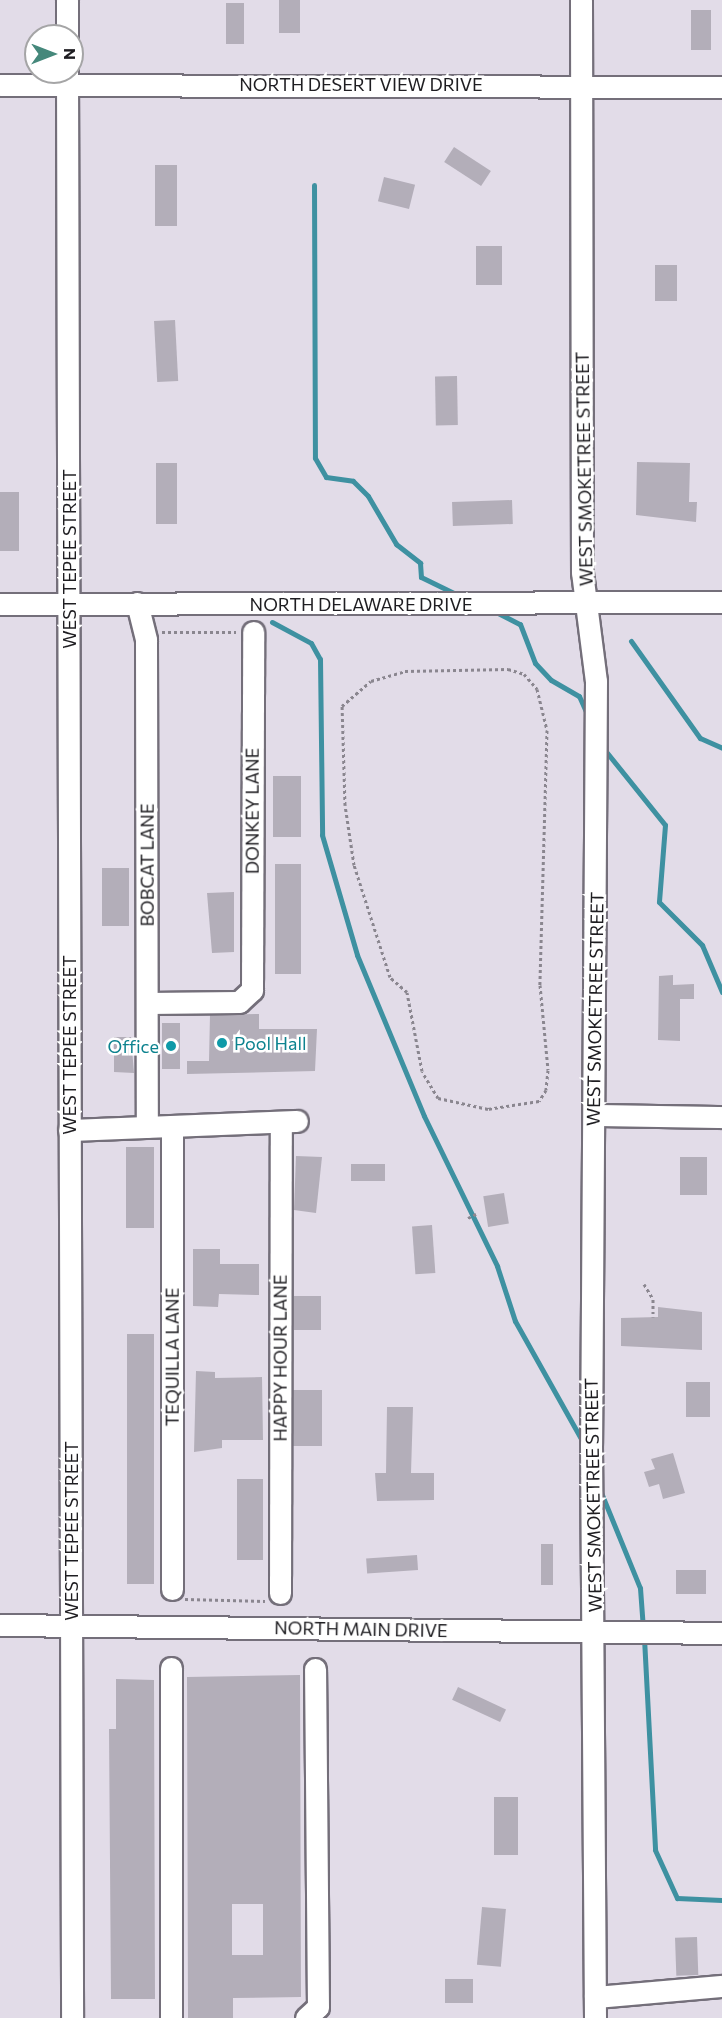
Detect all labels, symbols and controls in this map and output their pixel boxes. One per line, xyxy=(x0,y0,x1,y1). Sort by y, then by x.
north arrow xyxy=(24,24,84,84)
text: N xyxy=(61,48,80,60)
street label: NORTH DESERT VIEW DRIVE xyxy=(239,73,483,95)
street label: WEST SMOKETREE STREET xyxy=(571,352,597,586)
street label: WEST TEPEE STREET xyxy=(58,469,80,649)
street label: NORTH DELAWARE DRIVE xyxy=(250,593,472,615)
street label: DONKEY LANE xyxy=(241,748,263,874)
street label: BOBCAT LANE xyxy=(136,803,158,927)
street label: WEST SMOKETREE STREET xyxy=(582,892,608,1126)
street label: WEST TEPEE STREET xyxy=(58,955,80,1135)
place label: Pool Hall xyxy=(234,1032,307,1054)
place label: Office xyxy=(107,1035,159,1057)
marker: Pool Hall xyxy=(215,1036,229,1050)
marker: Office xyxy=(164,1039,178,1053)
street label: HAPPY HOUR LANE xyxy=(269,1274,291,1442)
street label: TEQUILLA LANE xyxy=(161,1288,183,1426)
street label: WEST SMOKETREE STREET xyxy=(580,1378,606,1612)
street label: WEST TEPEE STREET xyxy=(60,1441,82,1621)
street label: NORTH MAIN DRIVE xyxy=(274,1617,448,1641)

